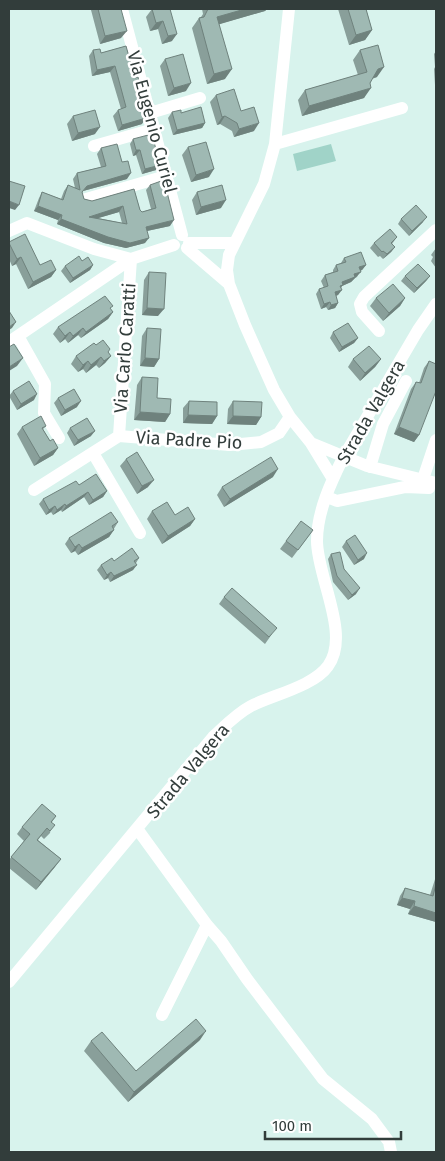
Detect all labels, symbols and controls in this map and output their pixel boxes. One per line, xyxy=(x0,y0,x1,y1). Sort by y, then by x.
street label: Via Eugenio Curiel xyxy=(122,48,182,196)
street label: Via Carlo Caratti xyxy=(109,282,141,414)
street label: Strada Valgera xyxy=(332,356,410,468)
street label: Via Padre Pio xyxy=(135,426,243,454)
street label: Strada Valgera xyxy=(142,719,234,823)
scale bar xyxy=(265,1108,401,1140)
text: 100 m xyxy=(272,1117,312,1135)

